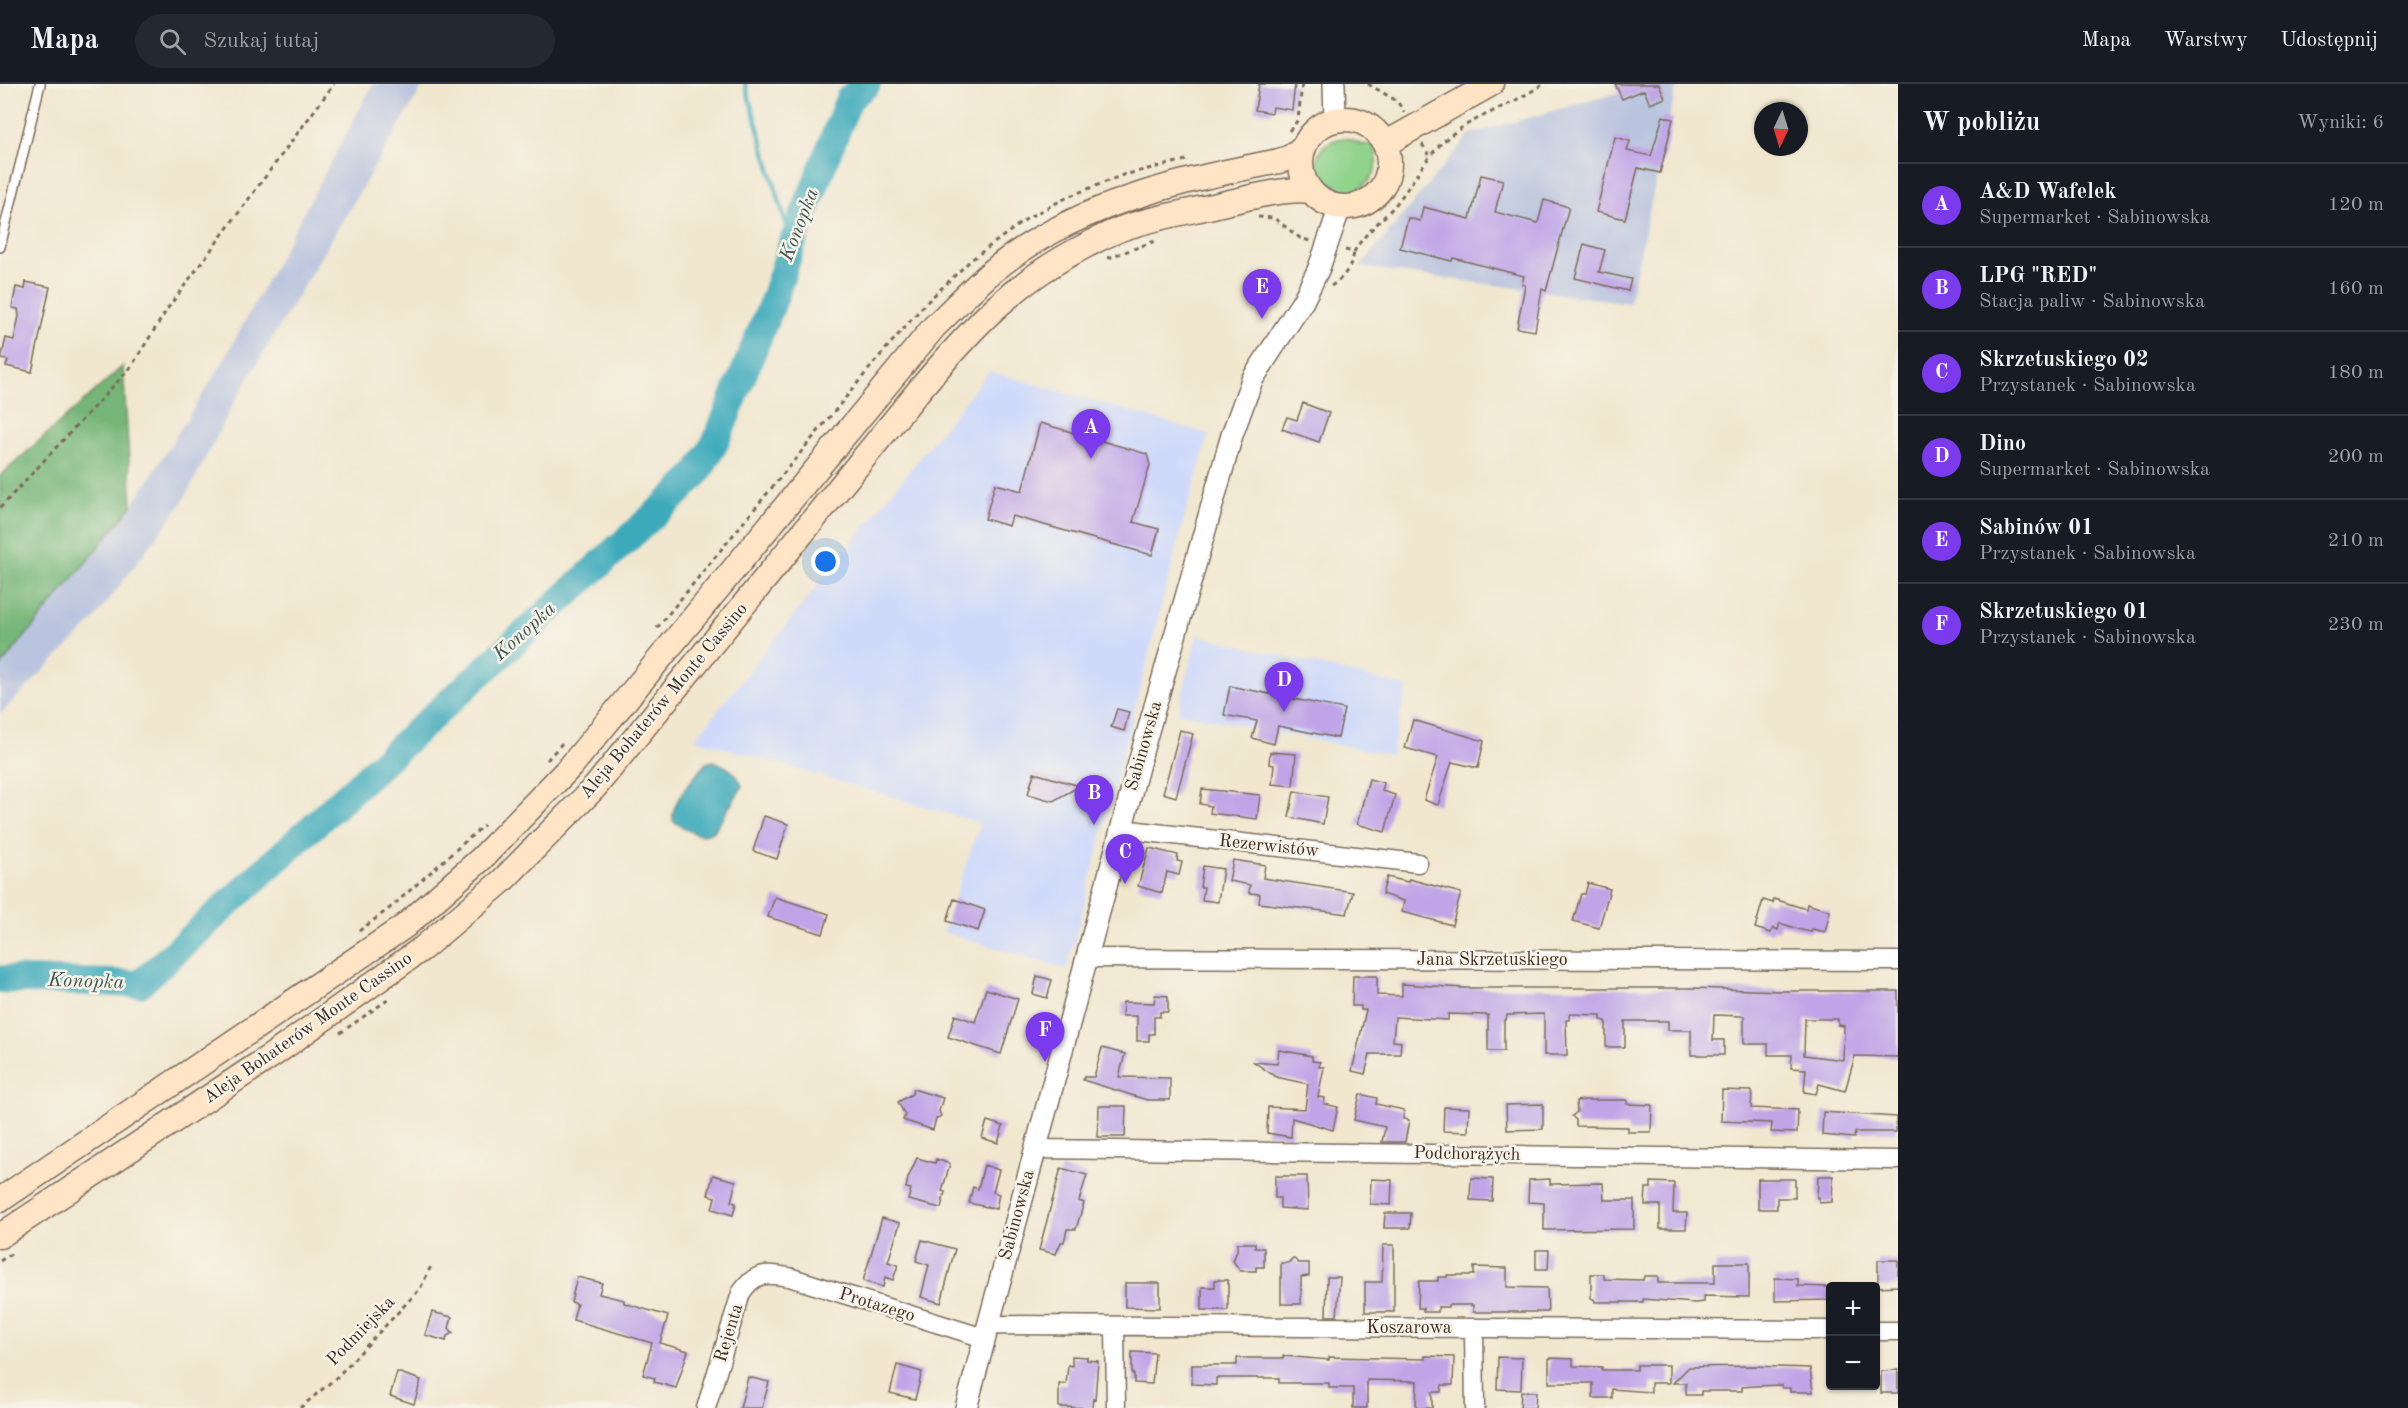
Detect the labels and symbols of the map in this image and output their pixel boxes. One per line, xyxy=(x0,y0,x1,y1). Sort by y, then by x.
north arrow xyxy=(1754,102,1808,156)
water label: Konopka xyxy=(777,186,823,265)
pin: E xyxy=(1242,270,1282,319)
pin: A xyxy=(1072,410,1110,459)
your location xyxy=(811,547,840,576)
water label: Konopka xyxy=(489,599,560,666)
street label: Aleja Bohaterów Monte Cassino xyxy=(577,600,751,802)
pin: D xyxy=(1264,662,1304,712)
street label: Sabinowska xyxy=(1123,699,1165,793)
pin: B xyxy=(1074,776,1114,825)
street label: Rezerwistów xyxy=(1218,832,1320,860)
pin: C xyxy=(1106,834,1144,884)
street label: Aleja Bohaterów Monte Cassino xyxy=(201,949,415,1107)
street label: Jana Skrzetuskiego xyxy=(1416,951,1568,969)
water label: Konopka xyxy=(46,971,125,993)
pin: F xyxy=(1026,1012,1064,1062)
street label: Podchorążych xyxy=(1413,1144,1521,1164)
street label: Sabinowska xyxy=(996,1168,1038,1262)
street label: Protazego xyxy=(837,1285,917,1325)
street label: Podmiejska xyxy=(324,1293,398,1369)
street label: Rejenta xyxy=(712,1302,746,1364)
street label: Koszarowa xyxy=(1366,1319,1452,1337)

